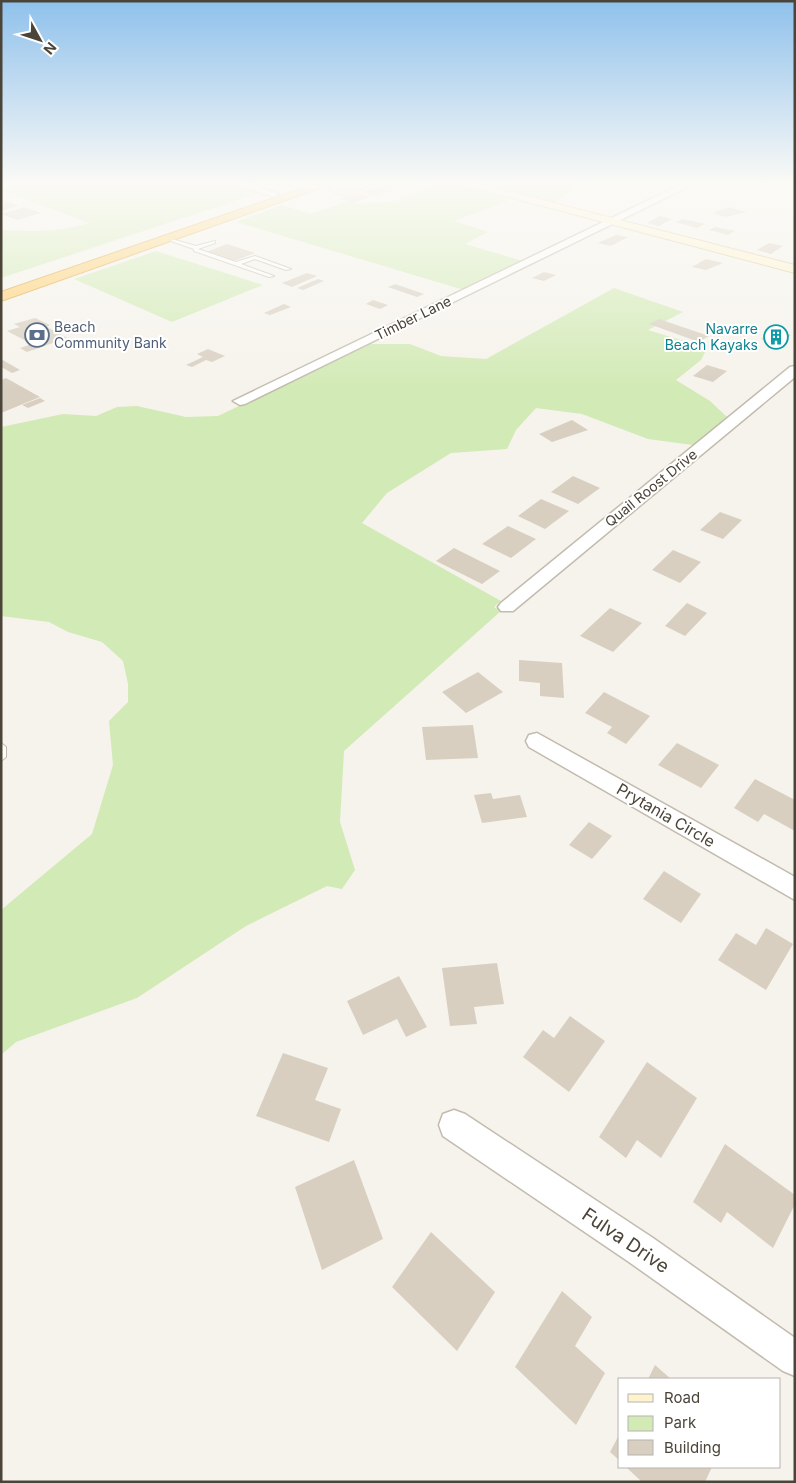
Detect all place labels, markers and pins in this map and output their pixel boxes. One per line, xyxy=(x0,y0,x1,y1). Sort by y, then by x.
place label: Beach Community Bank xyxy=(54,318,167,351)
place label: Navarre Beach Kayaks xyxy=(665,320,758,353)
bank icon: Beach Community Bank xyxy=(24,322,50,348)
building icon: Navarre Beach Kayaks xyxy=(763,324,789,350)

